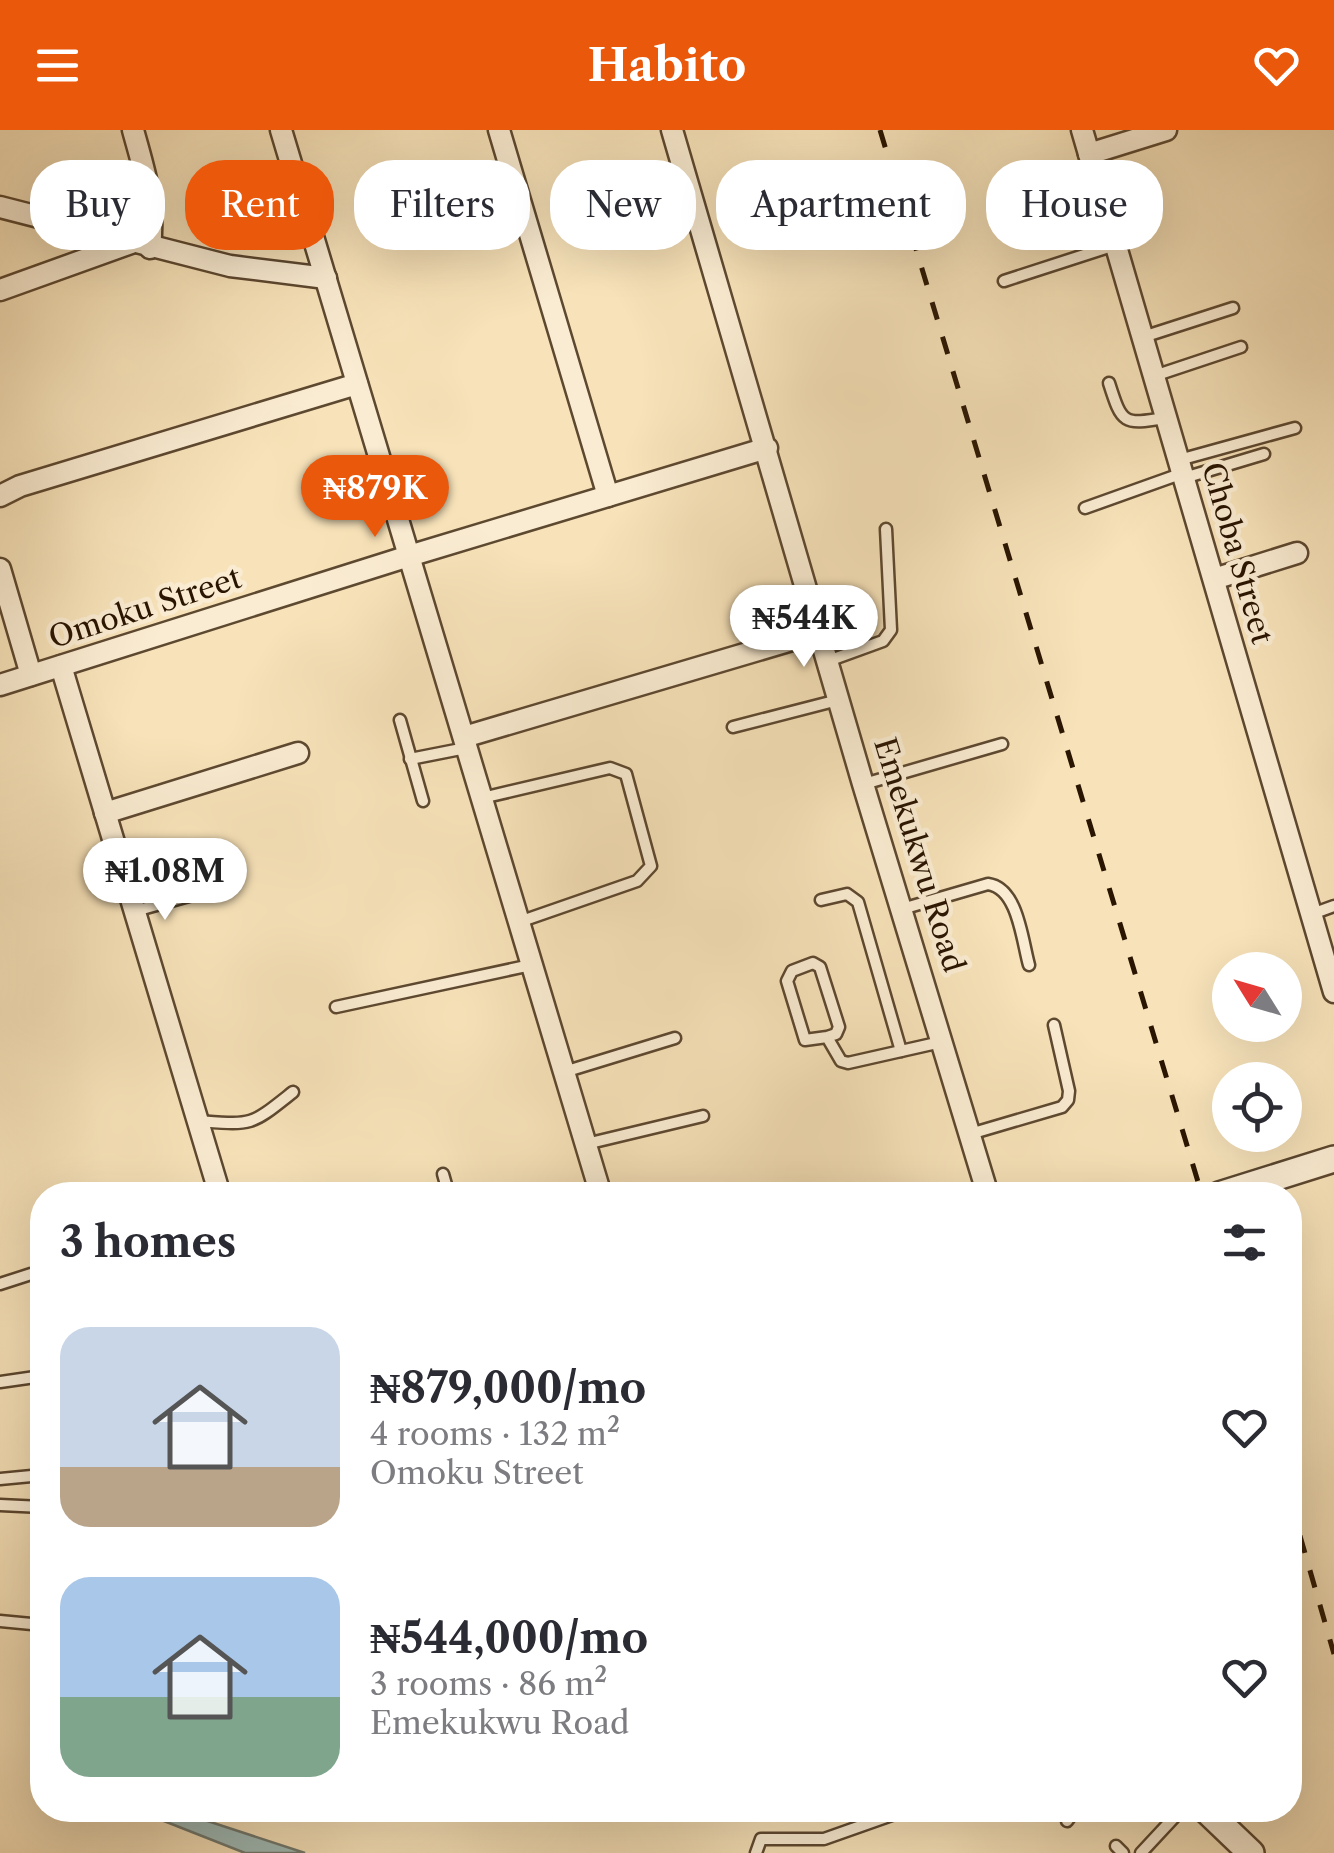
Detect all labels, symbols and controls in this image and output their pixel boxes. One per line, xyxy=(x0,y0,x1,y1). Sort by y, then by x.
text: Habito xyxy=(588,37,746,93)
icon: menu xyxy=(30,38,85,93)
icon: heart xyxy=(1249,38,1304,93)
chip: Buy xyxy=(30,160,165,250)
chip: Rent xyxy=(185,160,334,250)
chip: Filters xyxy=(354,160,530,250)
chip: New xyxy=(550,160,696,250)
chip: Apartment xyxy=(716,160,966,250)
chip: House xyxy=(986,160,1163,250)
pin: ₦879K xyxy=(305,455,445,540)
street label: Choba Street xyxy=(1194,458,1281,648)
text: ₦879K xyxy=(323,468,427,507)
street label: Omoku Street xyxy=(44,559,246,656)
pin: ₦544K xyxy=(734,585,874,670)
text: ₦544K xyxy=(752,598,856,637)
street label: Emekukwu Road xyxy=(866,733,973,977)
pin: ₦1.08M xyxy=(84,838,246,923)
text: ₦1.08M xyxy=(105,851,225,890)
north arrow xyxy=(1212,952,1302,1042)
map controls xyxy=(1212,952,1302,1152)
button: locate xyxy=(1212,1062,1302,1152)
icon: filters xyxy=(1217,1215,1272,1270)
text: 3 homes xyxy=(60,1216,236,1268)
text: ₦879,000/mo xyxy=(370,1362,646,1414)
icon: home xyxy=(140,1367,260,1487)
icon: heart xyxy=(1217,1400,1272,1455)
text: 4 rooms · 132 m² xyxy=(370,1414,620,1453)
text: Omoku Street xyxy=(370,1453,583,1492)
text: ₦544,000/mo xyxy=(370,1612,648,1664)
icon: home xyxy=(140,1617,260,1737)
icon: heart xyxy=(1217,1650,1272,1705)
text: 3 rooms · 86 m² xyxy=(370,1664,607,1703)
text: Emekukwu Road xyxy=(370,1703,630,1742)

